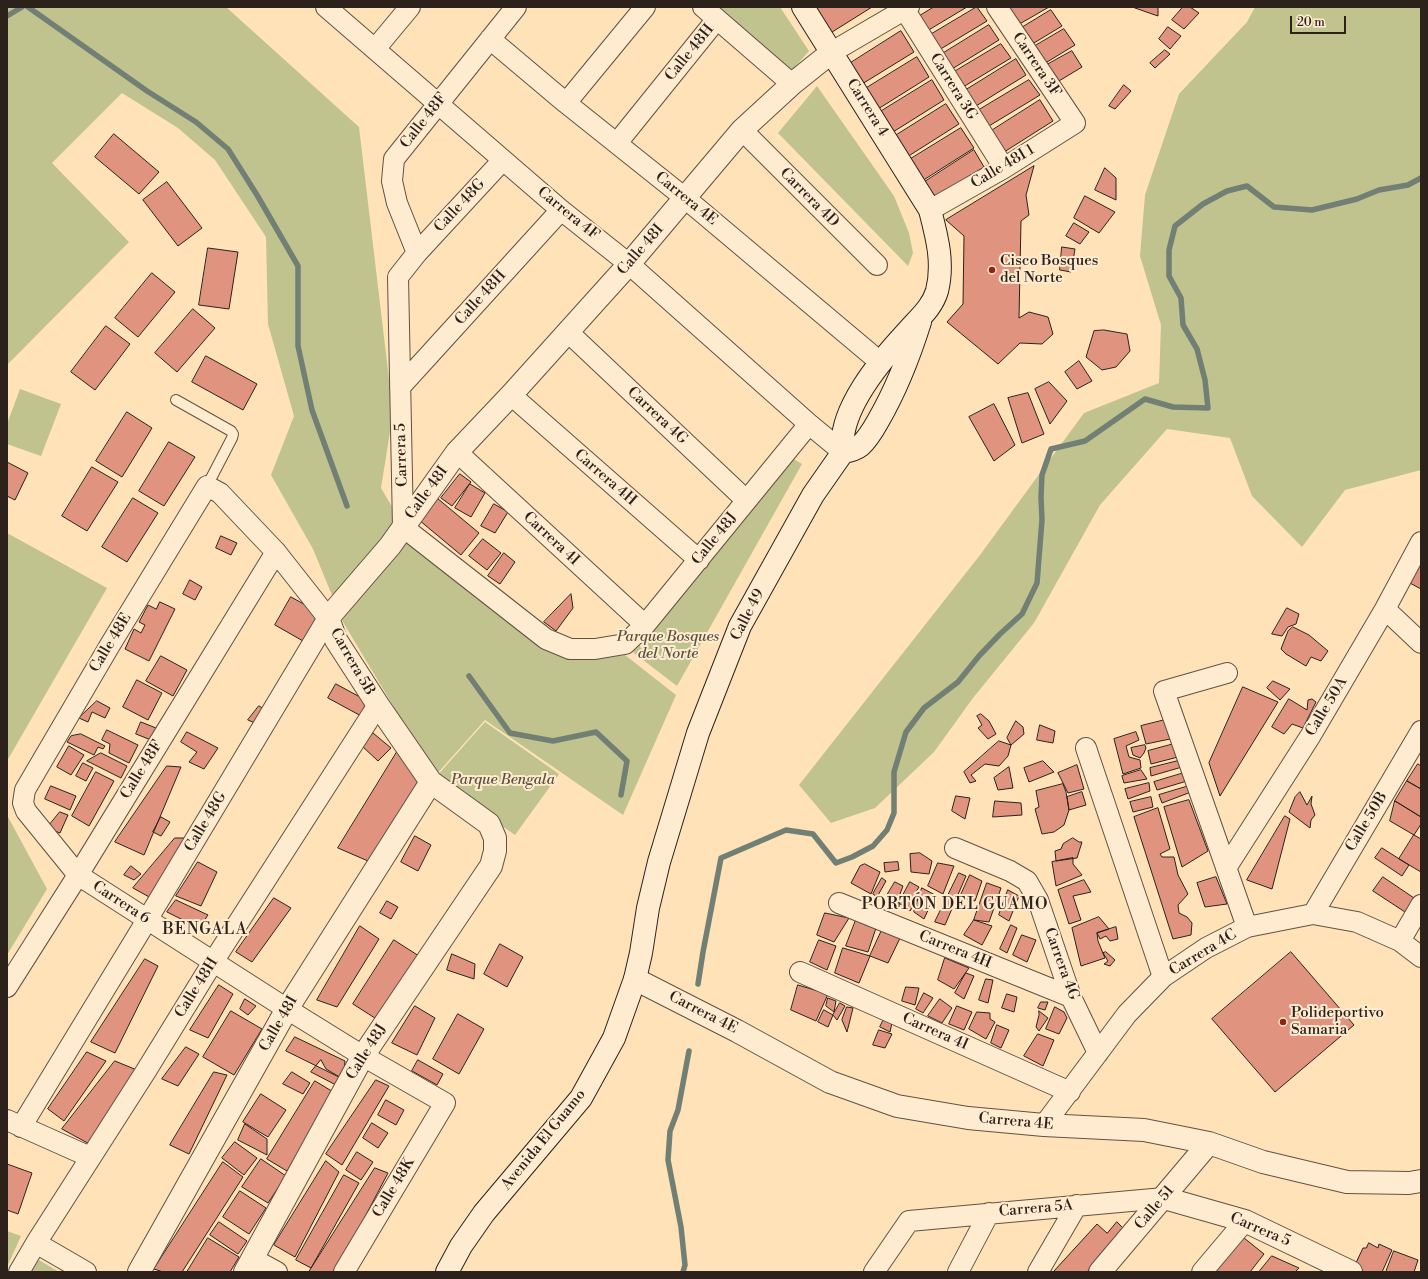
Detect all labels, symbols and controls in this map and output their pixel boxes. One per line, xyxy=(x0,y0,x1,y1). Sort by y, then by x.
scale bar xyxy=(1292,8,1348,34)
text: 20 m xyxy=(1297,15,1325,30)
street label: Calle 48H xyxy=(662,21,718,85)
street label: Carrera 3F xyxy=(1008,29,1064,101)
street label: Carrera 3G xyxy=(925,50,981,124)
street label: Carrera 4 xyxy=(842,76,892,140)
street label: Calle 48F xyxy=(397,90,451,152)
street label: Calle 48I 1 xyxy=(968,141,1038,193)
street label: Carrera 4D xyxy=(776,165,842,231)
street label: Carrera 4E xyxy=(651,168,721,230)
street label: Calle 48G xyxy=(431,176,489,236)
street label: Carrera 4F xyxy=(533,184,603,244)
street label: Calle 48I xyxy=(614,221,668,279)
place label: Cisco Bosques del Norte xyxy=(1000,252,1098,287)
marker: Cisco Bosques del Norte xyxy=(987,265,997,275)
street label: Calle 48H xyxy=(452,267,510,329)
street label: Carrera 4G xyxy=(623,384,691,448)
street label: Carrera 5 xyxy=(392,423,412,487)
street label: Carrera 4H xyxy=(570,446,640,510)
street label: Calle 48I xyxy=(402,463,452,523)
street label: Carrera 4I xyxy=(519,508,583,570)
street label: Calle 48J xyxy=(688,509,742,569)
street label: Calle 49 xyxy=(727,586,769,644)
street label: Calle 48E xyxy=(86,610,136,676)
street label: Carrera 5B xyxy=(326,625,378,699)
park label: Parque Bosques del Norte xyxy=(617,628,719,663)
street label: Calle 50A xyxy=(1302,674,1352,740)
street label: Calle 48F xyxy=(117,737,167,803)
park label: Parque Bengala xyxy=(451,771,555,789)
street label: Calle 48G xyxy=(181,789,231,855)
street label: Calle 50B xyxy=(1342,789,1392,855)
street label: Carrera 6 xyxy=(89,878,153,928)
district label: PORTÓN DEL GUAMO xyxy=(861,895,1049,915)
district label: BENGALA xyxy=(162,920,248,940)
street label: Carrera 4G xyxy=(1040,925,1082,1003)
street label: Carrera 4C xyxy=(1166,926,1240,980)
street label: Carrera 4H xyxy=(916,927,994,973)
street label: Calle 48H xyxy=(171,955,223,1021)
street label: Carrera 4E xyxy=(666,988,740,1038)
street label: Calle 48I xyxy=(256,993,302,1055)
place label: Polideportivo Samaria xyxy=(1291,1004,1384,1039)
street label: Carrera 4I xyxy=(899,1009,971,1055)
marker: Polideportivo Samaria xyxy=(1278,1017,1288,1027)
street label: Calle 48J xyxy=(343,1021,391,1083)
street label: Avenida El Guamo xyxy=(498,1086,590,1194)
street label: Carrera 4E xyxy=(978,1110,1054,1134)
street label: Calle 48K xyxy=(369,1155,419,1221)
street label: Calle 51 xyxy=(1131,1182,1179,1234)
street label: Carrera 5A xyxy=(998,1197,1074,1221)
street label: Carrera 5 xyxy=(1227,1209,1293,1251)

